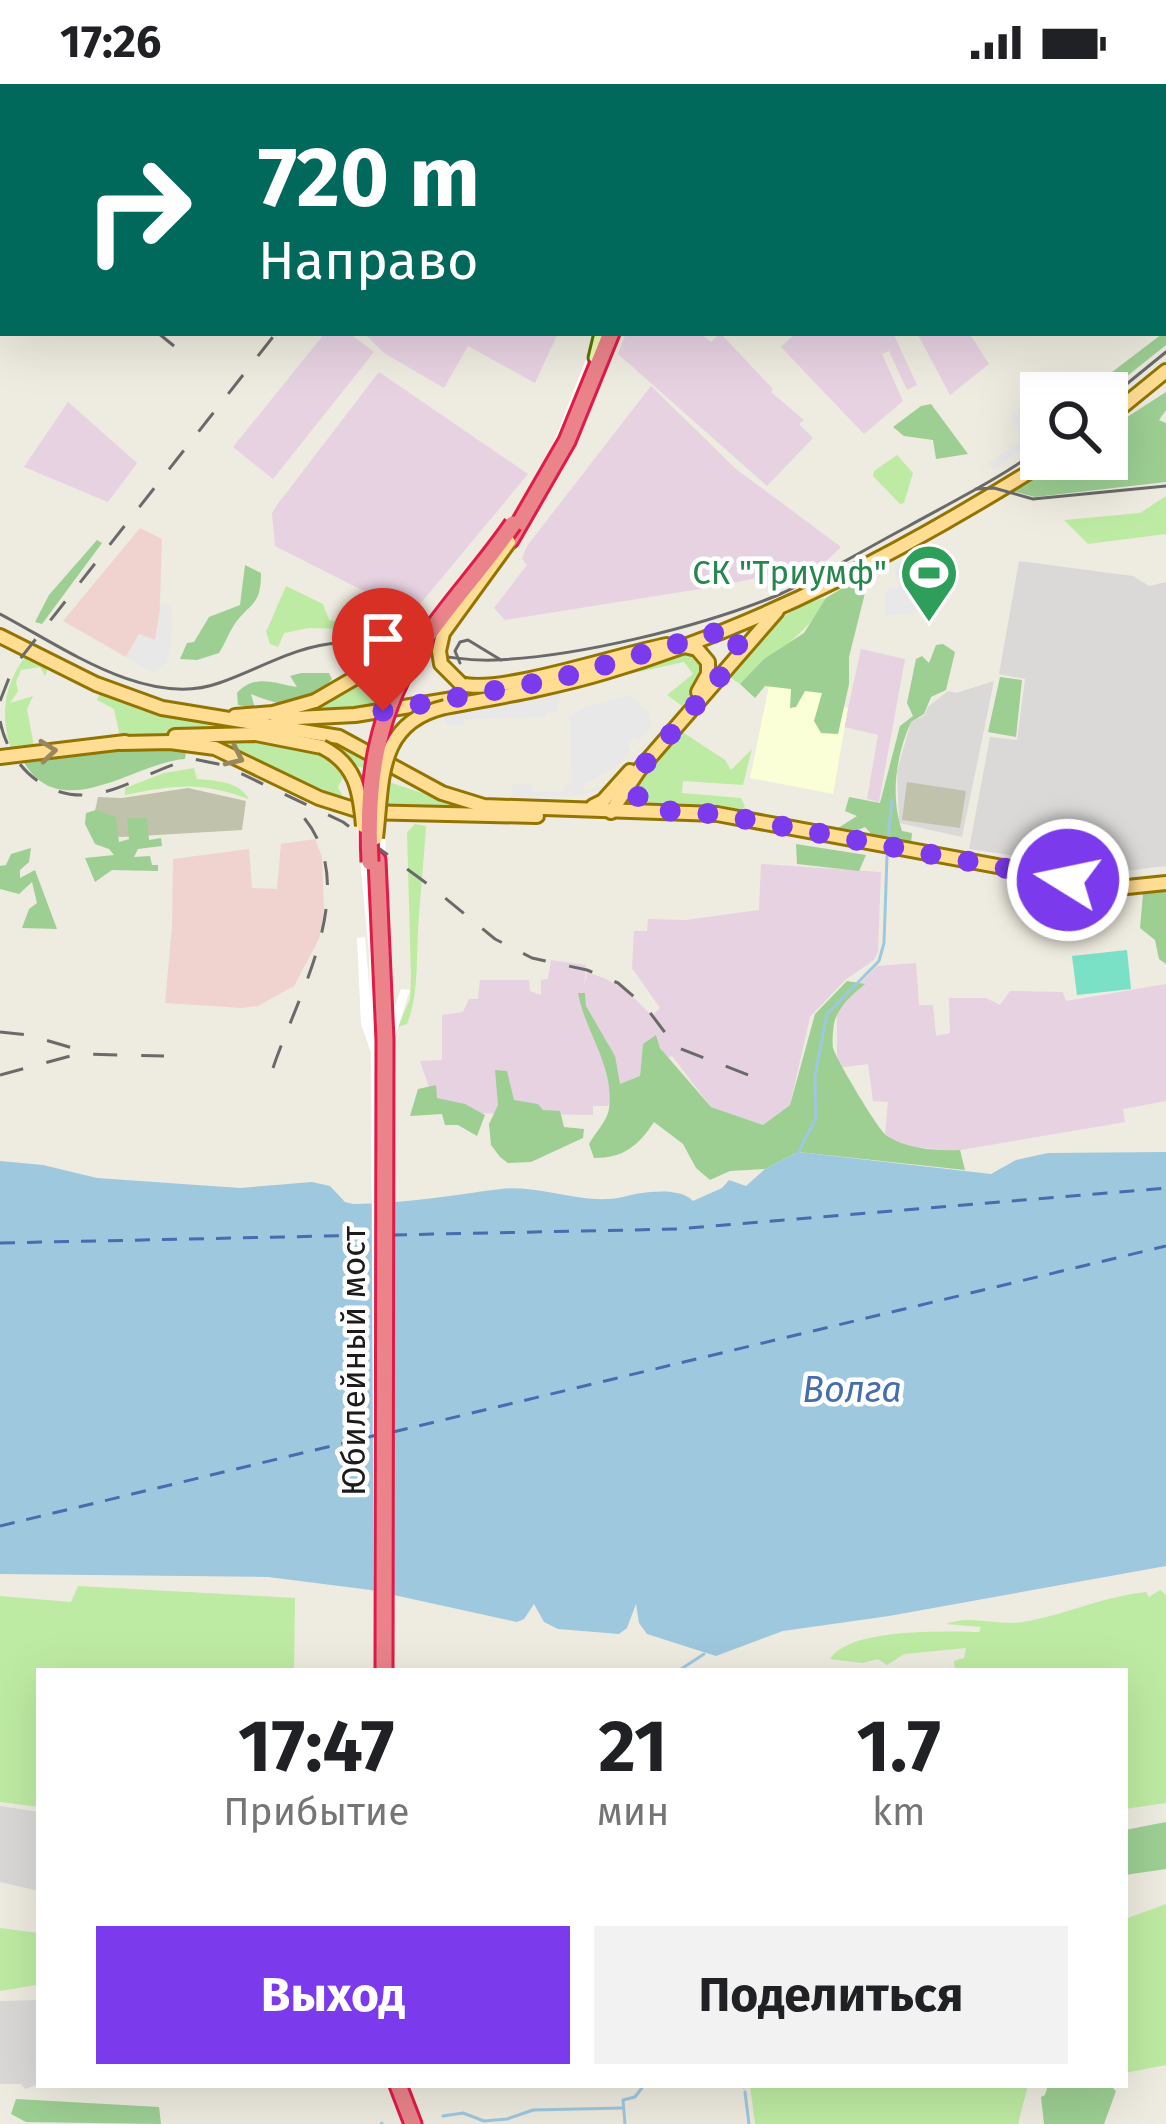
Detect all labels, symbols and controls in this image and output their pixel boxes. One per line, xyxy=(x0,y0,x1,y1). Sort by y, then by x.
text: 17:26 xyxy=(60,15,161,69)
text: 720 m xyxy=(258,127,480,228)
icon: right xyxy=(60,132,216,288)
text: Направо xyxy=(258,229,479,293)
map controls xyxy=(1020,372,1128,480)
button: search xyxy=(1020,372,1128,480)
sports icon: СК "Триумф" xyxy=(898,542,960,624)
place label: СК "Триумф" xyxy=(692,553,887,593)
pin xyxy=(332,588,434,711)
icon: arrive xyxy=(350,606,416,672)
one-way arrow xyxy=(39,739,58,764)
one-way arrow xyxy=(223,743,244,767)
position arrow xyxy=(1005,817,1131,943)
street label: Юбилейный мост xyxy=(334,1226,374,1496)
water label: Волга xyxy=(802,1368,902,1412)
text: 17:47 xyxy=(238,1704,395,1790)
text: 21 xyxy=(598,1704,668,1790)
text: 1.7 xyxy=(856,1704,941,1790)
text: Прибытие xyxy=(223,1789,409,1835)
text: мин xyxy=(597,1789,669,1835)
text: km xyxy=(872,1789,925,1835)
button: Выход xyxy=(96,1926,570,2064)
button: Поделиться xyxy=(594,1926,1068,2064)

